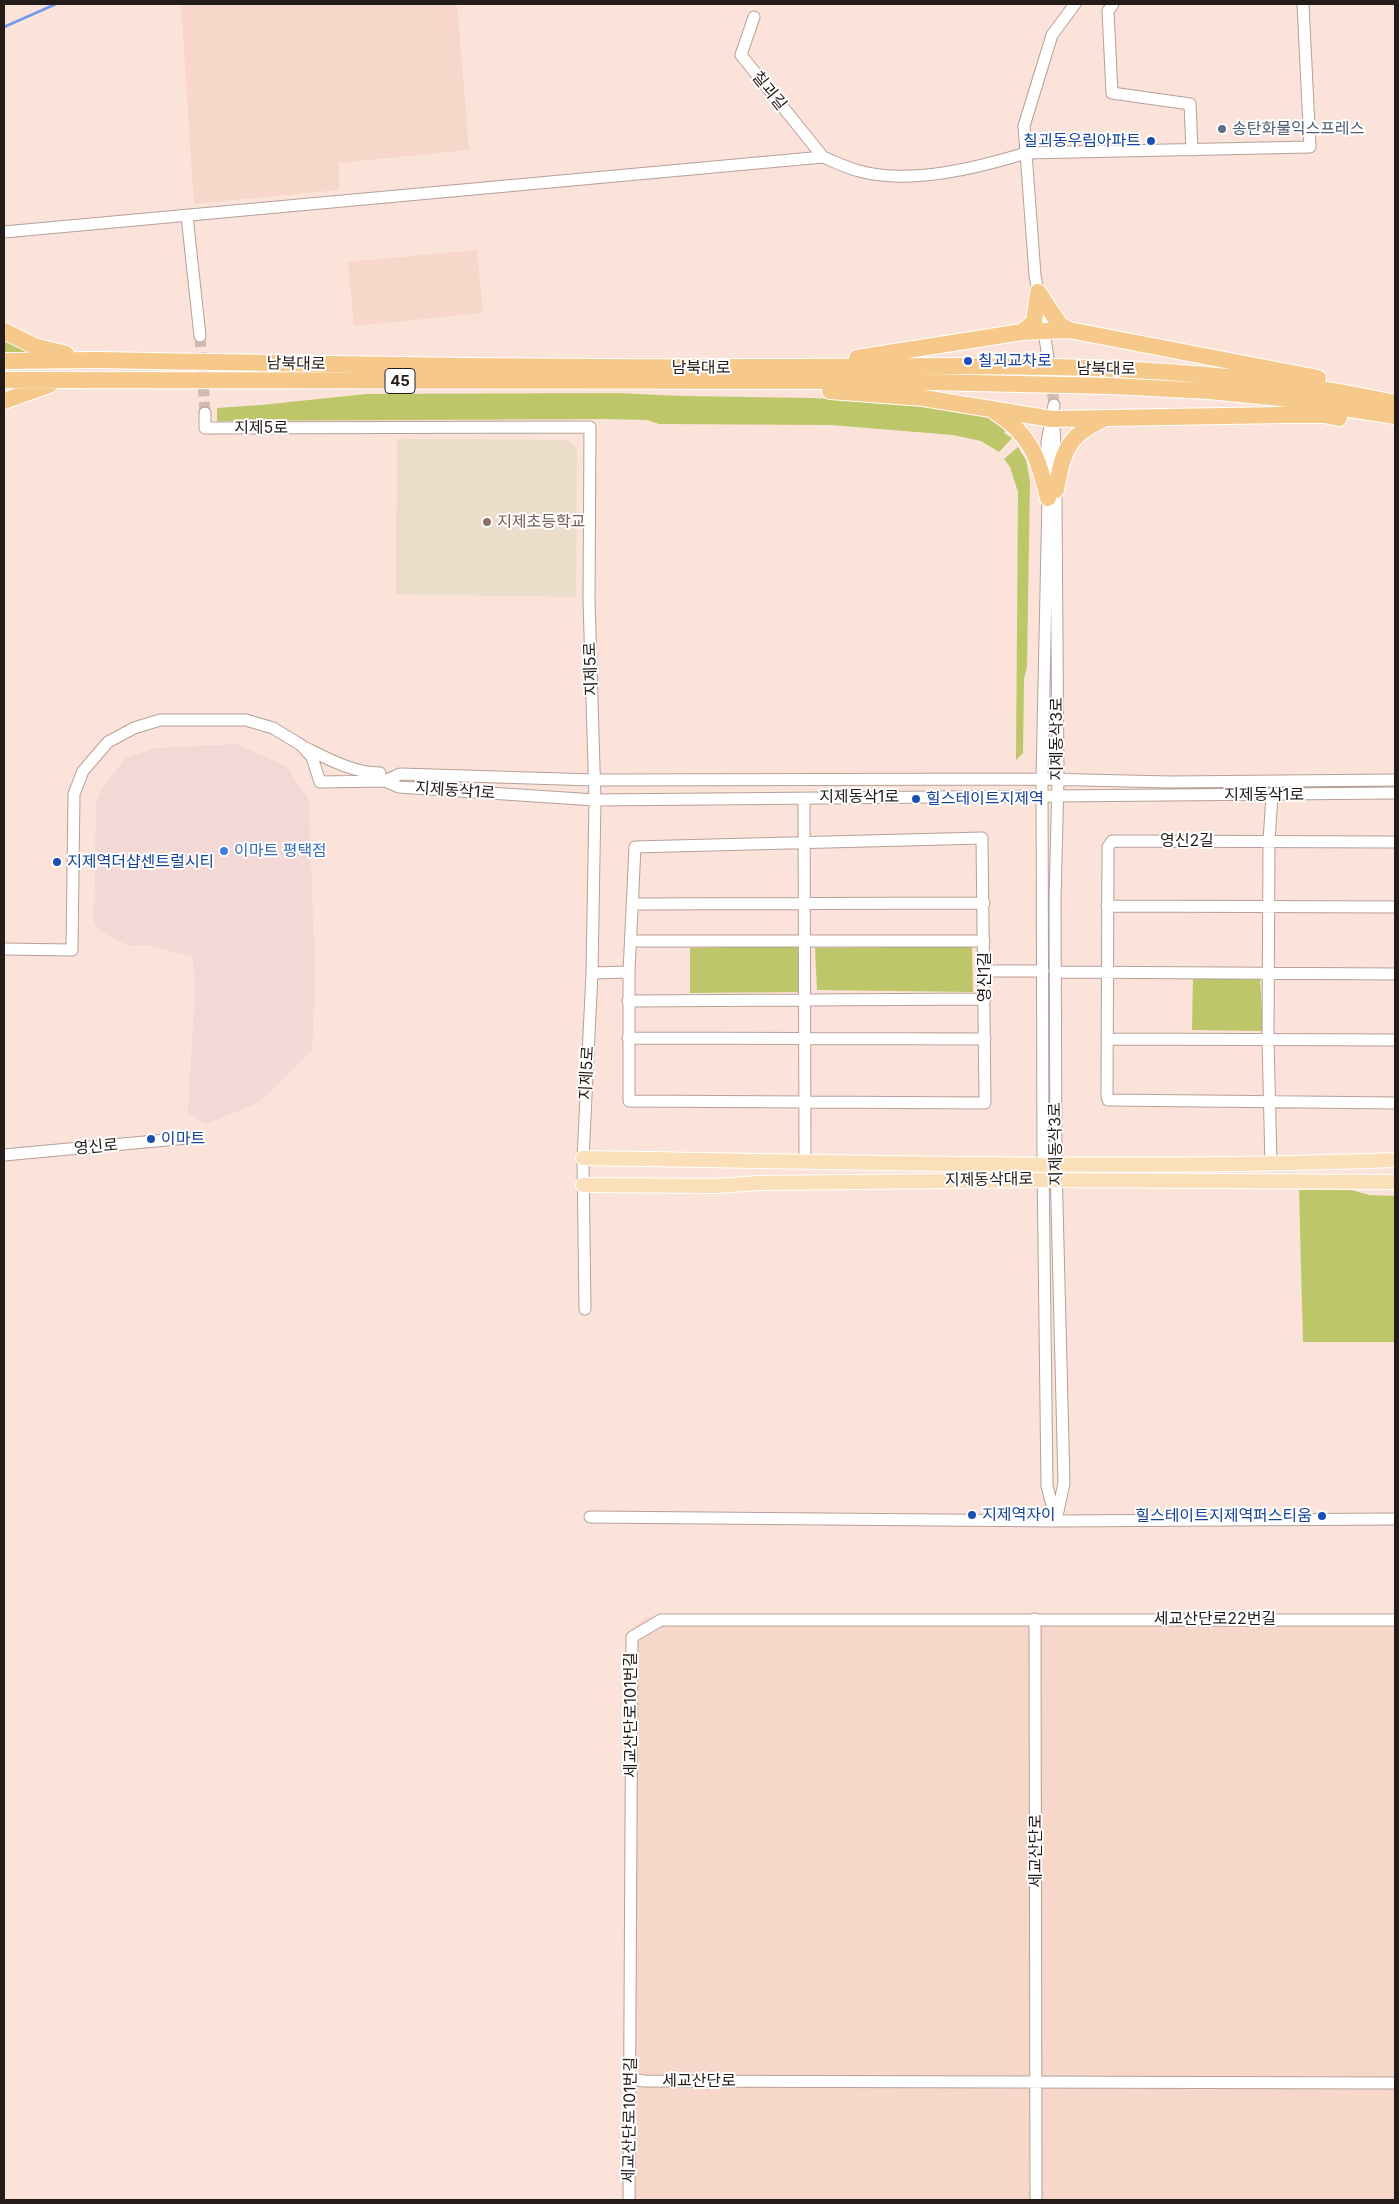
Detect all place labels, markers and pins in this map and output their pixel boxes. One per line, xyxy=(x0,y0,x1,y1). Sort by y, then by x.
place label: 송탄화물익스프레스 xyxy=(1232,119,1364,139)
marker: 송탄화물익스프레스 xyxy=(1216,123,1228,135)
place label: 칠괴동우림아파트 xyxy=(1023,131,1141,151)
marker: 칠괴동우림아파트 xyxy=(1145,135,1157,147)
place label: 칠괴교차로 xyxy=(978,351,1052,371)
marker: 칠괴교차로 xyxy=(962,355,974,367)
place label: 지제초등학교 xyxy=(497,512,585,532)
marker: 지제초등학교 xyxy=(481,516,493,528)
place label: 힐스테이트지제역 xyxy=(926,789,1044,809)
marker: 힐스테이트지제역 xyxy=(910,793,922,805)
place label: 이마트 평택점 xyxy=(234,841,327,861)
marker: 이마트 평택점 xyxy=(218,845,230,857)
place label: 지제역더샵센트럴시티 xyxy=(67,852,214,872)
marker: 지제역더샵센트럴시티 xyxy=(51,856,63,868)
place label: 이마트 xyxy=(161,1129,205,1149)
marker: 이마트 xyxy=(145,1133,157,1145)
place label: 지제역자이 xyxy=(982,1505,1056,1525)
place label: 힐스테이트지제역퍼스티움 xyxy=(1135,1506,1312,1526)
marker: 지제역자이 xyxy=(966,1509,978,1521)
marker: 힐스테이트지제역퍼스티움 xyxy=(1316,1510,1328,1522)

